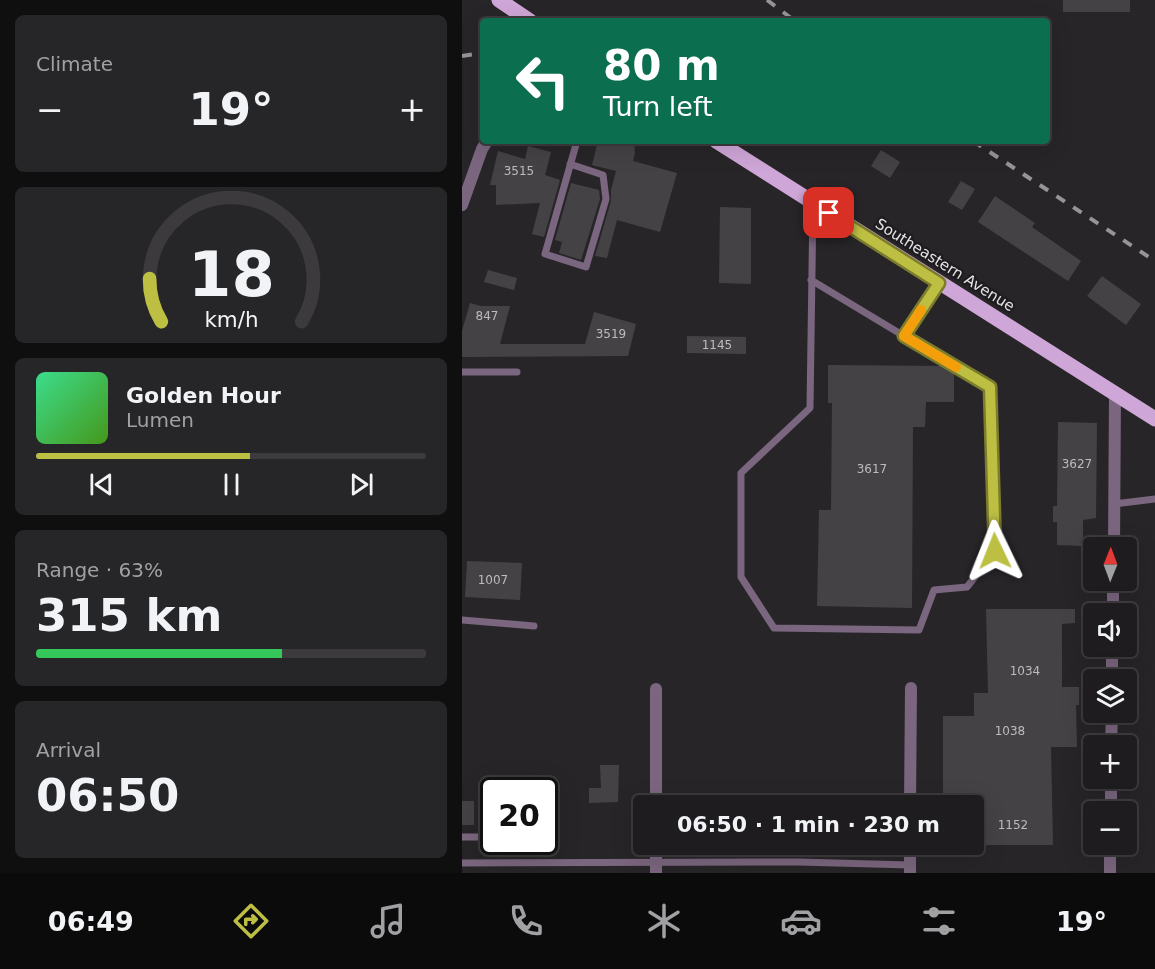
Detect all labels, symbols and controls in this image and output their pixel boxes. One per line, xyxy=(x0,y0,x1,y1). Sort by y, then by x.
text: 80 m xyxy=(603,41,720,90)
icon: left xyxy=(504,42,582,120)
text: Climate xyxy=(36,52,113,76)
text: 19° xyxy=(188,83,274,136)
text: − xyxy=(36,90,64,129)
text: + xyxy=(398,90,426,129)
text: Turn left xyxy=(603,91,713,122)
house number: 3515 xyxy=(504,164,534,178)
pin xyxy=(803,187,854,238)
icon: arrive xyxy=(812,196,845,229)
street label: Southeastern Avenue xyxy=(872,215,1018,315)
text: 18 xyxy=(188,238,274,311)
text: km/h xyxy=(204,307,258,332)
house number: 847 xyxy=(476,309,498,323)
house number: 3519 xyxy=(596,327,626,341)
house number: 1145 xyxy=(702,338,732,352)
text: Golden Hour xyxy=(126,383,281,408)
text: Lumen xyxy=(126,408,194,432)
house number: 3627 xyxy=(1062,457,1092,471)
house number: 3617 xyxy=(857,462,887,476)
icon: previous xyxy=(85,468,118,501)
icon: pause xyxy=(215,468,248,501)
icon: next xyxy=(345,468,378,501)
position arrow xyxy=(963,519,1027,583)
north arrow xyxy=(1083,537,1137,591)
map controls xyxy=(1083,537,1137,855)
text: Range · 63% xyxy=(36,558,163,582)
house number: 1007 xyxy=(478,573,508,587)
text: 315 km xyxy=(36,589,222,642)
button: sound xyxy=(1083,603,1137,657)
house number: 1034 xyxy=(1010,664,1040,678)
button: layers xyxy=(1083,669,1137,723)
house number: 1038 xyxy=(995,724,1025,738)
button: + xyxy=(1083,735,1137,789)
text: Arrival xyxy=(36,738,101,762)
text: 06:50 xyxy=(36,769,179,822)
speed limit sign: 20 xyxy=(480,777,558,855)
button: − xyxy=(1083,801,1137,855)
text: 06:50 · 1 min · 230 m xyxy=(677,812,940,837)
house number: 1152 xyxy=(998,818,1028,832)
icon: directions xyxy=(230,900,272,942)
icon: music xyxy=(367,900,409,942)
icon: phone xyxy=(505,900,547,942)
icon: climate xyxy=(643,900,685,942)
icon: car xyxy=(780,900,822,942)
icon: filters xyxy=(918,900,960,942)
text: 06:49 xyxy=(48,906,134,937)
text: 19° xyxy=(1056,906,1107,937)

